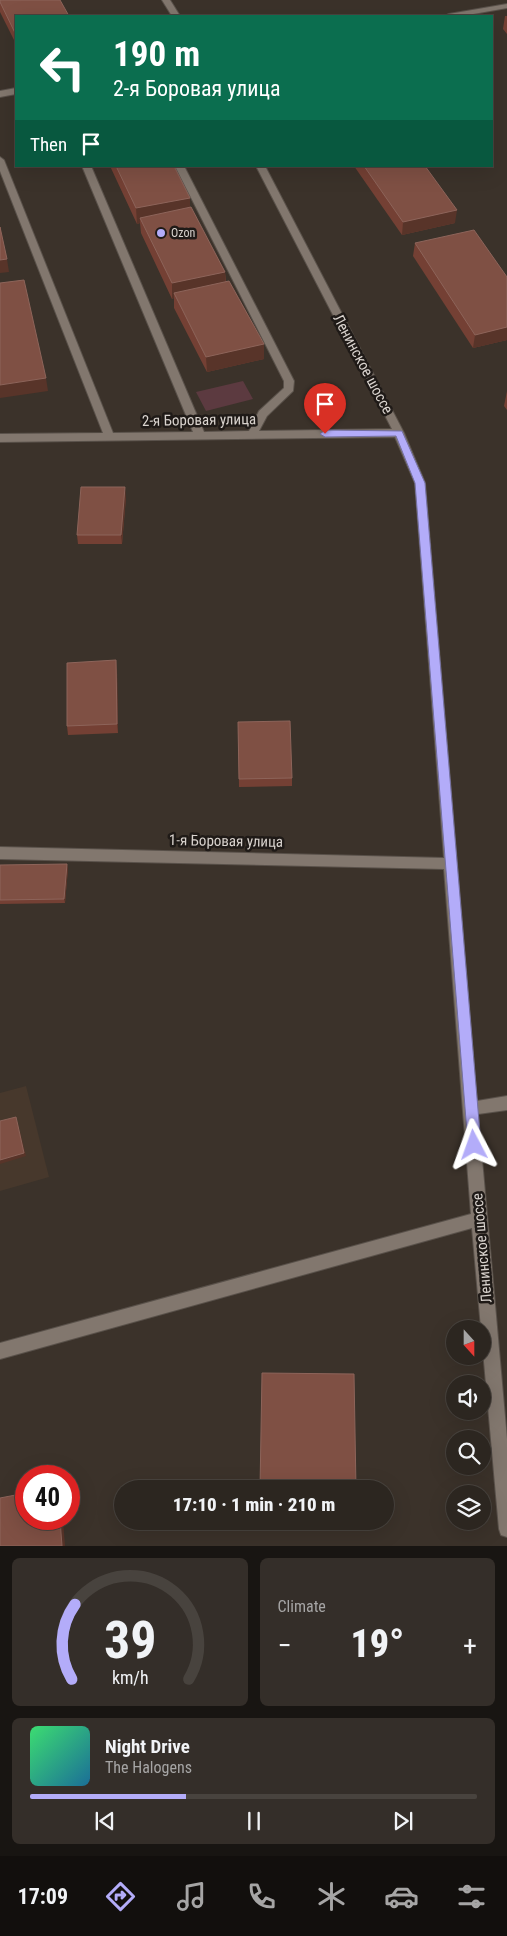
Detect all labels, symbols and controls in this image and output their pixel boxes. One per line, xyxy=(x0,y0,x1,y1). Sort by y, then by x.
text: 190 m xyxy=(113,34,200,75)
icon: left xyxy=(30,35,95,100)
text: 2-я Боровая улица xyxy=(113,76,281,101)
icon: arrive xyxy=(77,130,105,158)
text: Then xyxy=(30,133,67,156)
place label: Ozon xyxy=(171,226,195,240)
marker: Ozon xyxy=(155,227,167,239)
street label: Ленинское шоссе xyxy=(329,311,397,417)
pin xyxy=(304,383,346,434)
icon: arrive xyxy=(311,390,339,418)
street label: 2-я Боровая улица xyxy=(142,410,256,430)
street label: 1-я Боровая улица xyxy=(169,831,283,851)
position arrow xyxy=(447,1118,499,1170)
street label: Ленинское шоссе xyxy=(468,1192,496,1304)
north arrow xyxy=(446,1320,491,1365)
map controls xyxy=(446,1320,491,1530)
button: sound xyxy=(446,1375,491,1420)
button: search xyxy=(446,1430,491,1475)
speed limit sign: 40 xyxy=(15,1465,80,1530)
button: layers xyxy=(446,1485,491,1530)
text: 17:10 · 1 min · 210 m xyxy=(173,1493,335,1516)
text: Climate xyxy=(278,1597,326,1616)
text: 39 xyxy=(103,1610,156,1671)
text: 19° xyxy=(351,1622,404,1666)
text: − xyxy=(278,1629,292,1662)
text: + xyxy=(463,1629,477,1662)
text: km/h xyxy=(111,1667,148,1688)
text: Night Drive xyxy=(105,1735,190,1758)
text: The Halogens xyxy=(105,1758,192,1777)
icon: previous xyxy=(91,1807,119,1835)
icon: pause xyxy=(240,1807,268,1835)
icon: next xyxy=(389,1807,417,1835)
icon: directions xyxy=(103,1879,138,1914)
icon: music xyxy=(174,1879,209,1914)
icon: phone xyxy=(244,1879,279,1914)
icon: climate xyxy=(314,1879,349,1914)
icon: car xyxy=(384,1879,419,1914)
icon: filters xyxy=(454,1879,489,1914)
text: 17:09 xyxy=(18,1884,68,1909)

